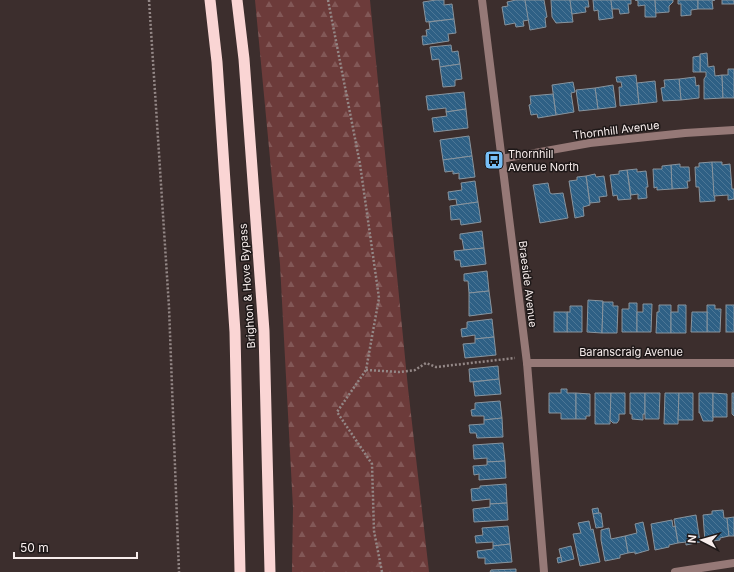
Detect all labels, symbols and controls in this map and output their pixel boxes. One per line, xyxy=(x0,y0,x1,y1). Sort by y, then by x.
street label: Thornhill Avenue xyxy=(572,118,660,142)
place label: Thornhill Avenue North xyxy=(508,147,579,174)
bus stop icon: Thornhill Avenue North xyxy=(483,149,505,171)
street label: Brighton & Hove Bypass xyxy=(236,223,258,349)
street label: Braeside Avenue xyxy=(516,240,540,328)
street label: Baranscraig Avenue xyxy=(579,345,683,359)
north arrow xyxy=(682,520,722,560)
scale bar xyxy=(14,534,137,560)
text: N xyxy=(685,534,699,544)
text: 50 m xyxy=(20,540,49,555)

